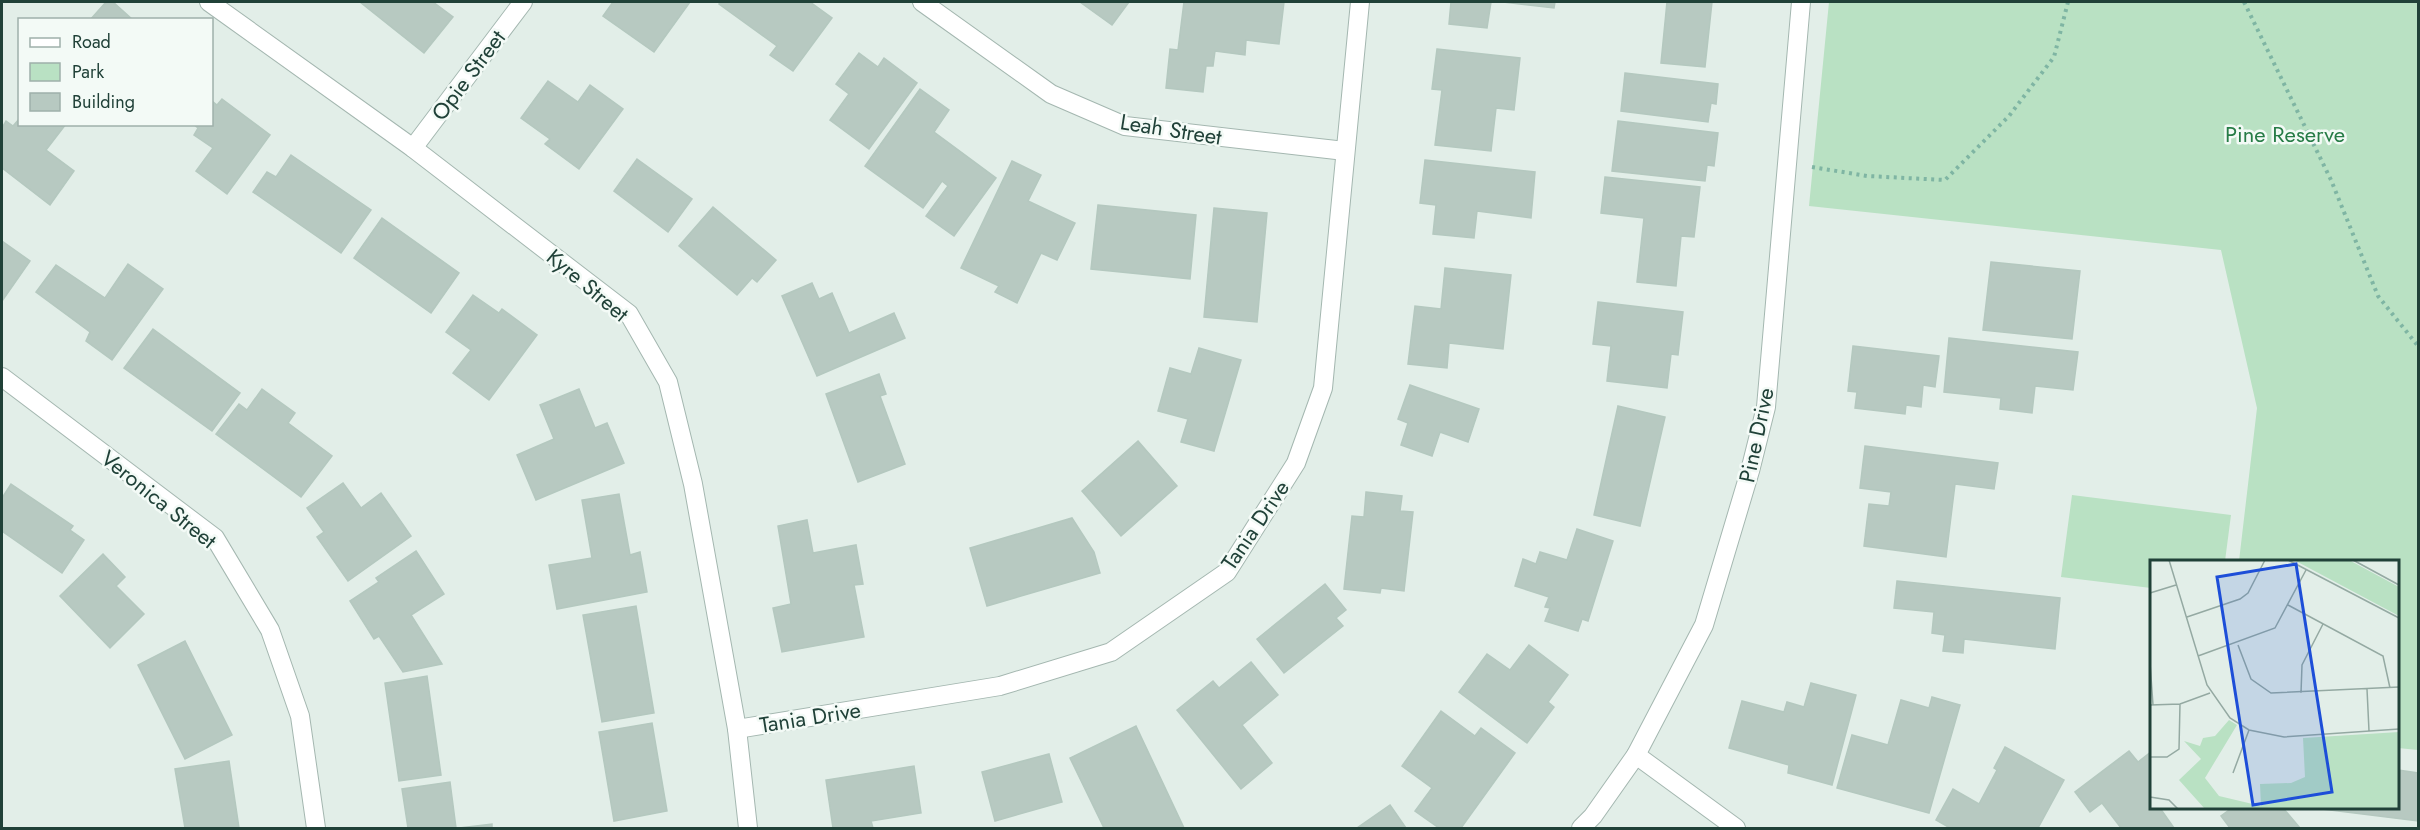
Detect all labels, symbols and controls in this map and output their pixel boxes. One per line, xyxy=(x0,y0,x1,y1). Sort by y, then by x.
legend xyxy=(18,18,213,126)
street label: Opie Street xyxy=(423,22,513,127)
text: Road xyxy=(72,29,111,55)
text: Park xyxy=(72,59,104,85)
text: Building xyxy=(72,89,135,115)
street label: Leah Street xyxy=(1118,105,1225,153)
park label: Pine Reserve xyxy=(2225,118,2345,150)
street label: Kyre Street xyxy=(540,241,637,329)
street label: Pine Drive xyxy=(1730,385,1782,485)
street label: Veronica Street xyxy=(94,442,224,556)
street label: Tania Drive xyxy=(1213,474,1297,576)
inset map xyxy=(2150,560,2399,809)
street label: Tania Drive xyxy=(757,693,863,741)

